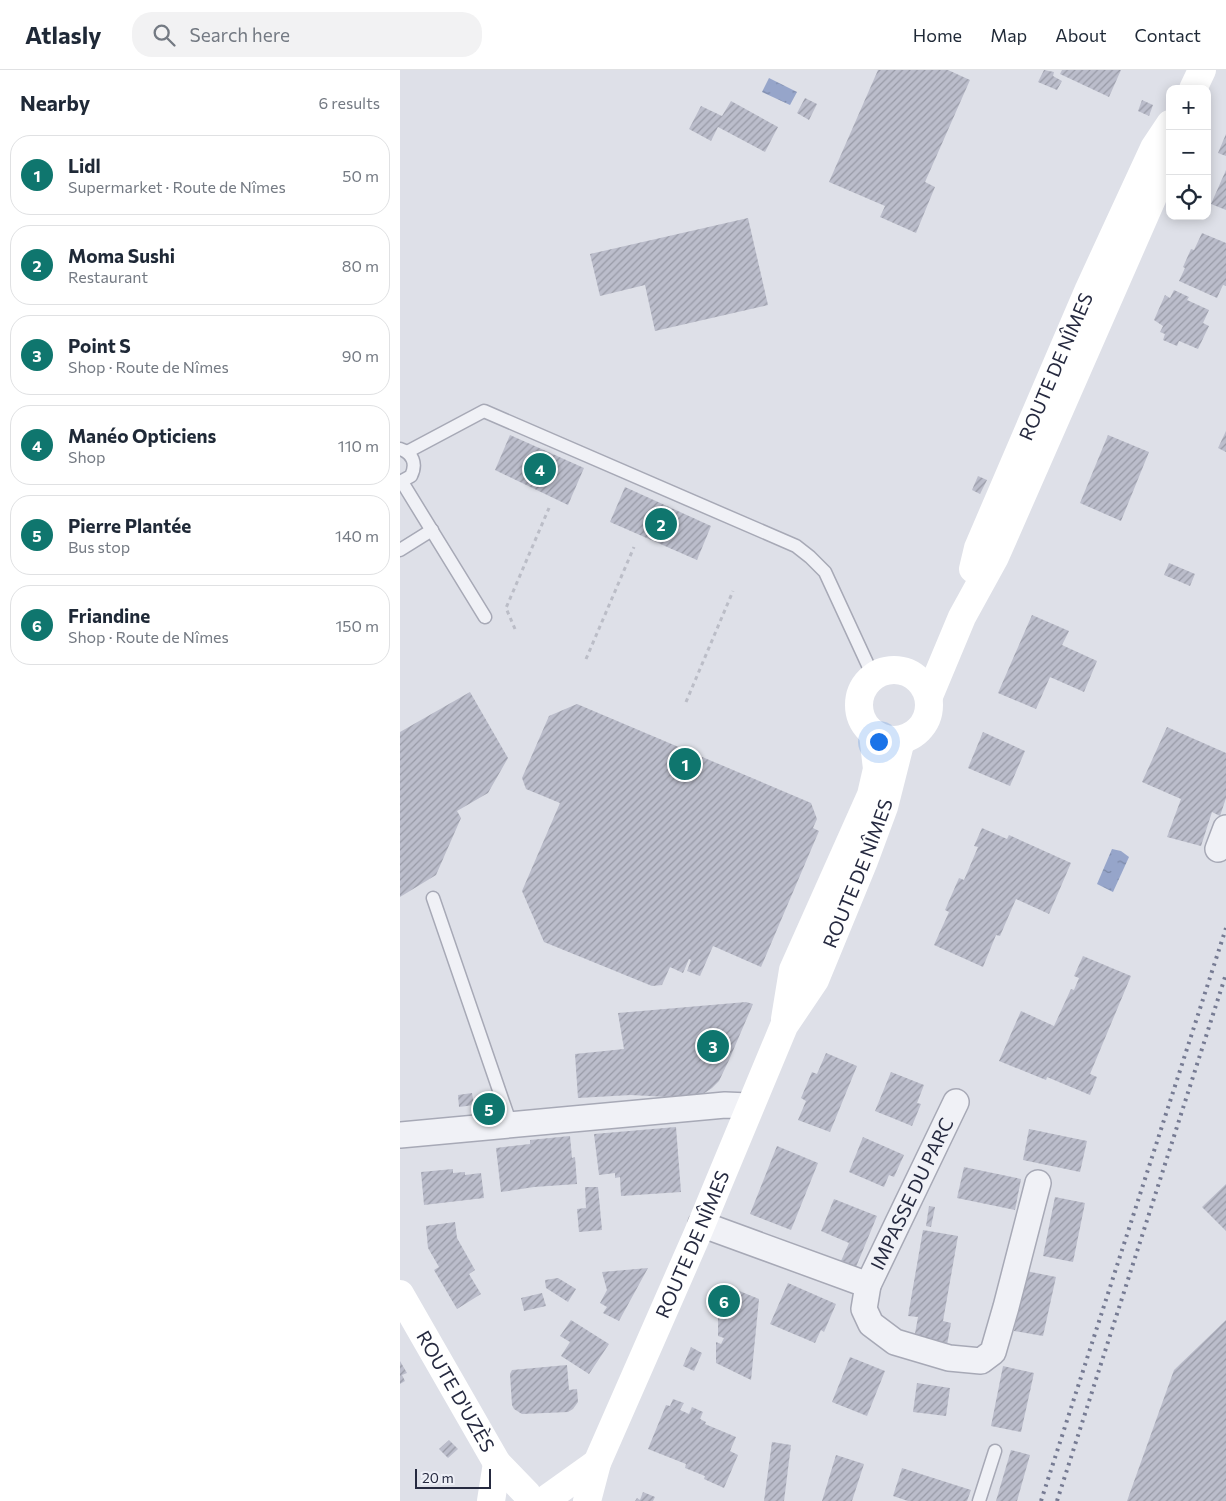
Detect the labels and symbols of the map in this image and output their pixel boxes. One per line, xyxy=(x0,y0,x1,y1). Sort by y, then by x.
street label: ROUTE DE NÎMES xyxy=(1014,289,1097,444)
pin: 4 xyxy=(524,450,556,488)
pin: 2 xyxy=(645,505,677,543)
your location xyxy=(866,729,892,755)
pin: 1 xyxy=(669,745,701,783)
street label: ROUTE DE NÎMES xyxy=(818,797,897,951)
pin: 3 xyxy=(697,1027,729,1065)
pin: 5 xyxy=(473,1090,505,1128)
street label: IMPASSE DU PARC xyxy=(865,1114,958,1273)
street label: ROUTE DE NÎMES xyxy=(650,1167,734,1321)
pin: 6 xyxy=(708,1282,740,1320)
street label: ROUTE D'UZÈS xyxy=(412,1326,500,1456)
scale bar xyxy=(415,1466,491,1489)

